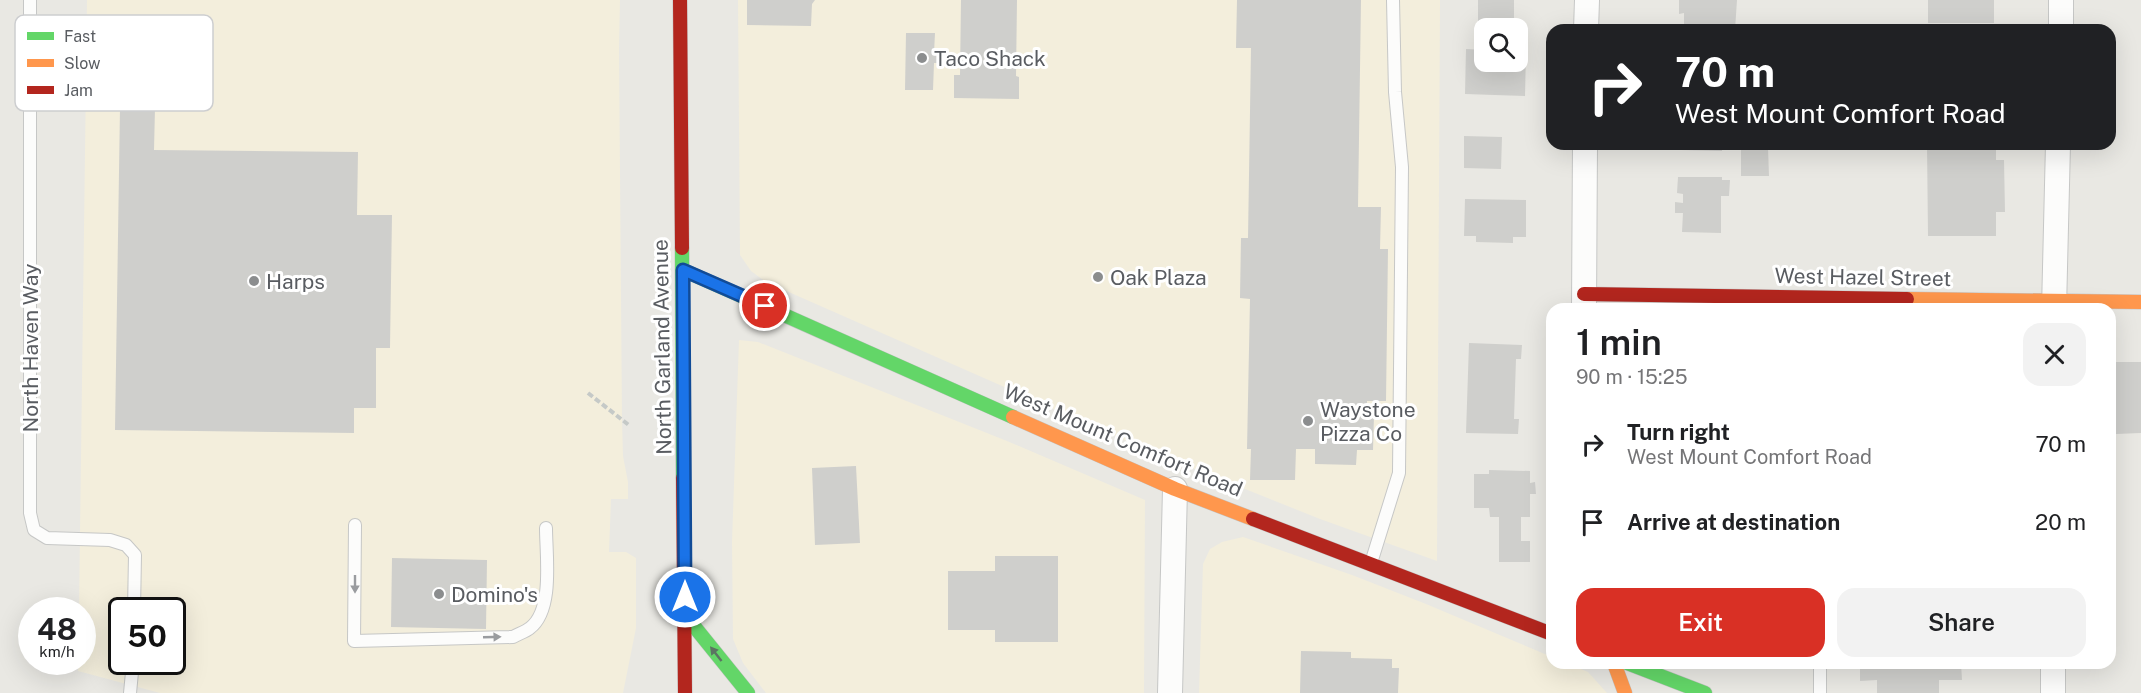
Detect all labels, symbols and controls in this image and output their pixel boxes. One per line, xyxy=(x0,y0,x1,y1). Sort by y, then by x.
legend xyxy=(15,15,213,111)
map controls xyxy=(1474,18,1528,72)
button: search xyxy=(1474,18,1528,72)
text: Fast xyxy=(64,27,96,46)
place label: Taco Shack xyxy=(934,46,1046,71)
text: 70 m xyxy=(1675,47,1775,96)
icon: right xyxy=(1576,48,1654,126)
marker: Taco Shack xyxy=(915,51,929,65)
text: Slow xyxy=(64,54,101,73)
text: Jam xyxy=(64,81,93,100)
text: West Mount Comfort Road xyxy=(1675,97,2006,129)
street label: North Garland Avenue xyxy=(648,239,676,455)
street label: West Hazel Street xyxy=(1774,263,1952,291)
street label: North Haven Way xyxy=(18,264,43,432)
place label: Oak Plaza xyxy=(1110,265,1207,290)
place label: Harps xyxy=(266,269,325,294)
marker: Oak Plaza xyxy=(1091,270,1105,284)
marker: Harps xyxy=(247,274,261,288)
pin xyxy=(739,280,790,331)
icon: arrive xyxy=(748,289,781,322)
text: 1 min xyxy=(1576,321,1662,363)
button: close xyxy=(2023,323,2086,386)
text: 90 m · 15:25 xyxy=(1576,365,1688,389)
street label: West Mount Comfort Road xyxy=(1000,378,1246,502)
place label: Waystone Pizza Co xyxy=(1320,397,1416,446)
marker: Waystone Pizza Co xyxy=(1301,414,1315,428)
text: Turn right xyxy=(1627,419,1730,445)
icon: right xyxy=(1576,428,1609,461)
text: 70 m xyxy=(2035,431,2086,457)
text: West Mount Comfort Road xyxy=(1627,445,1872,469)
icon: arrive xyxy=(1576,506,1609,539)
text: Arrive at destination xyxy=(1627,509,1840,535)
text: 20 m xyxy=(2035,509,2086,535)
position arrow xyxy=(653,565,717,629)
one-way arrow xyxy=(350,574,360,593)
place label: Domino's xyxy=(451,582,538,607)
marker: Domino's xyxy=(432,587,446,601)
button: Exit xyxy=(1576,588,1825,657)
button: Share xyxy=(1837,588,2086,657)
speed limit sign: 50 xyxy=(108,597,186,675)
text: 48 xyxy=(37,611,77,647)
one-way arrow xyxy=(483,633,502,642)
text: km/h xyxy=(39,643,75,660)
one-way arrow xyxy=(710,646,723,662)

